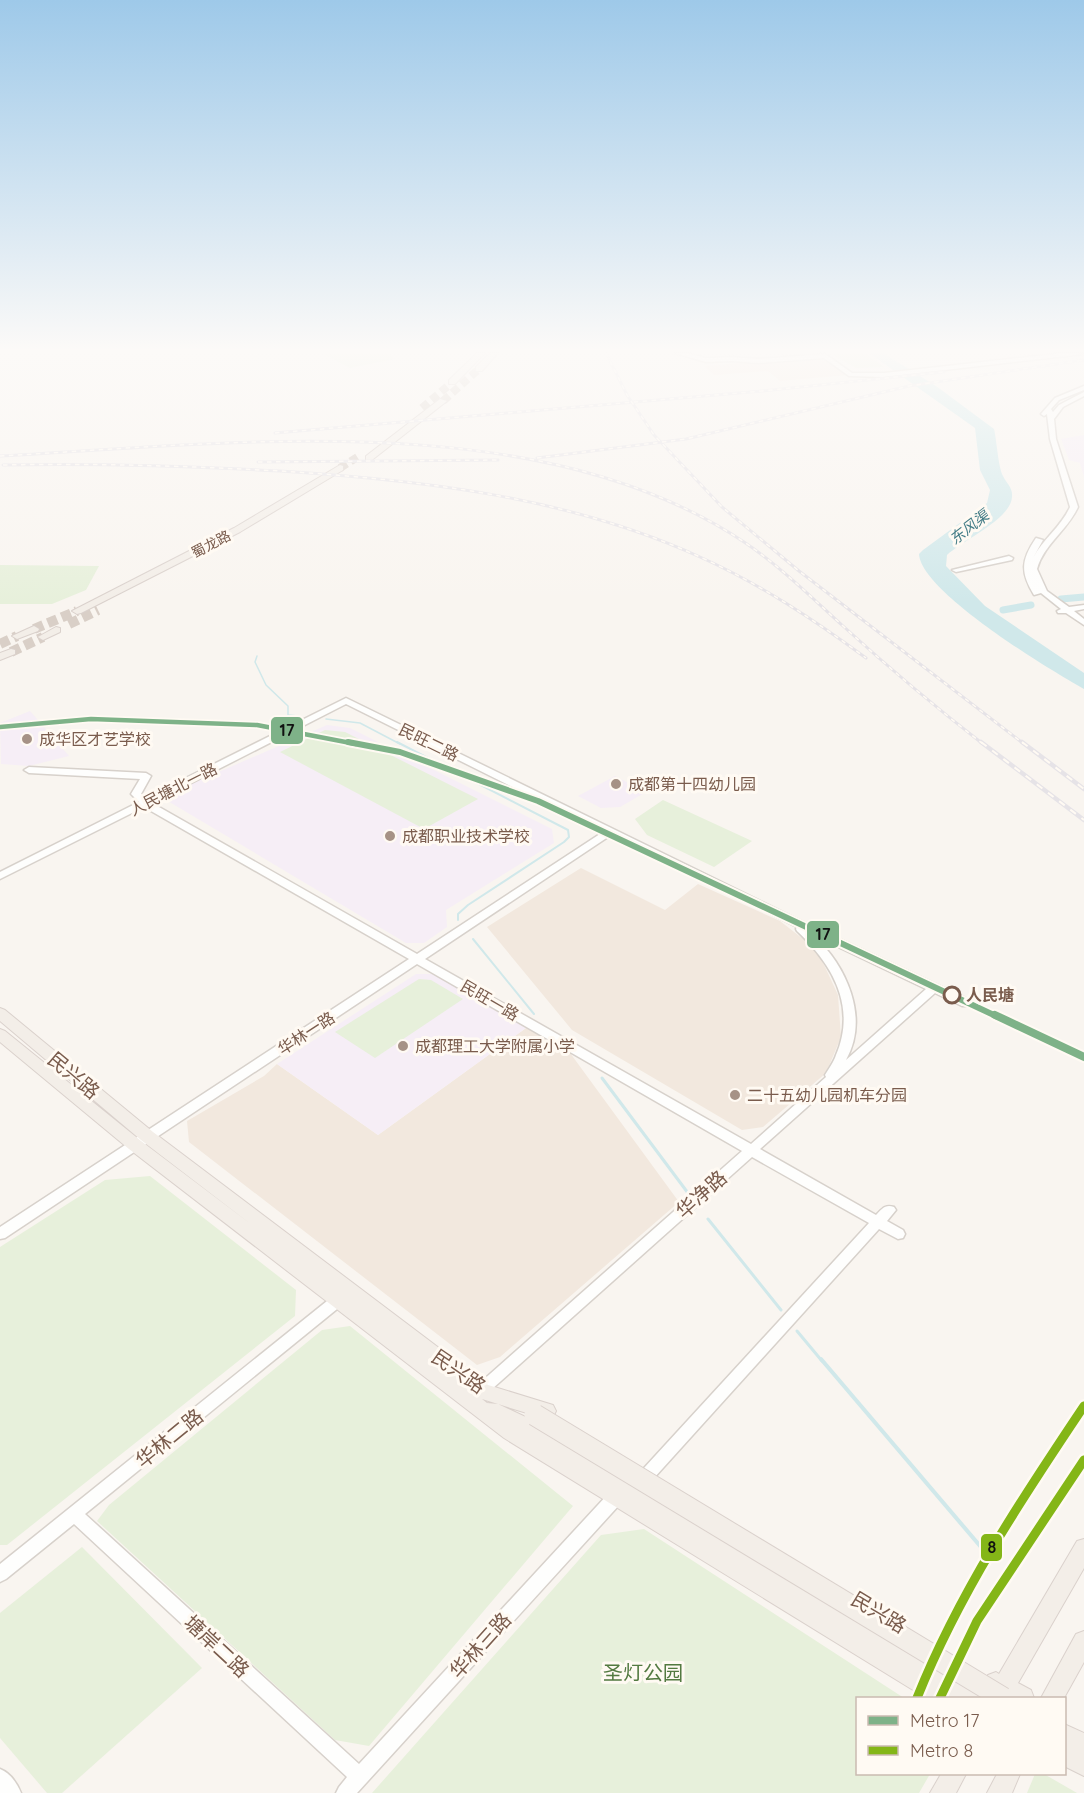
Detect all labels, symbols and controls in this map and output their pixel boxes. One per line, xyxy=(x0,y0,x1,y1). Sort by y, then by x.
water label: 东风渠 xyxy=(945,504,994,548)
street label: 蜀龙路 xyxy=(188,526,234,562)
line badge: 17 xyxy=(270,716,304,745)
street label: 民旺二路 xyxy=(396,719,462,765)
text: 17 xyxy=(279,720,295,740)
place label: 成华区才艺学校 xyxy=(39,729,151,749)
marker: 成华区才艺学校 xyxy=(20,732,34,746)
street label: 人民塘北一路 xyxy=(126,758,220,820)
place label: 成都第十四幼儿园 xyxy=(628,774,756,794)
marker: 成都第十四幼儿园 xyxy=(609,777,623,791)
place label: 成都职业技术学校 xyxy=(402,826,530,846)
marker: 成都职业技术学校 xyxy=(383,829,397,843)
line badge: 17 xyxy=(806,920,840,949)
text: 17 xyxy=(815,924,831,944)
street label: 民旺一路 xyxy=(457,975,523,1025)
place label: 人民塘 xyxy=(966,985,1014,1005)
marker: 人民塘 xyxy=(943,986,961,1004)
street label: 华林一路 xyxy=(274,1007,338,1059)
place label: 成都理工大学附属小学 xyxy=(415,1036,575,1056)
marker: 成都理工大学附属小学 xyxy=(396,1039,410,1053)
street label: 民兴路 xyxy=(43,1046,105,1104)
place label: 二十五幼儿园机车分园 xyxy=(747,1085,907,1105)
marker: 二十五幼儿园机车分园 xyxy=(728,1088,742,1102)
street label: 华净路 xyxy=(670,1165,732,1223)
street label: 民兴路 xyxy=(427,1344,491,1398)
street label: 华林二路 xyxy=(130,1403,208,1473)
line badge: 8 xyxy=(980,1533,1003,1562)
text: 8 xyxy=(988,1537,997,1557)
street label: 民兴路 xyxy=(847,1586,911,1638)
street label: 华林三路 xyxy=(444,1607,516,1683)
street label: 塘岸二路 xyxy=(179,1610,255,1682)
park label: 圣灯公园 xyxy=(603,1660,683,1685)
legend xyxy=(856,1697,1066,1775)
text: Metro 17 xyxy=(910,1709,979,1732)
text: Metro 8 xyxy=(910,1739,973,1762)

